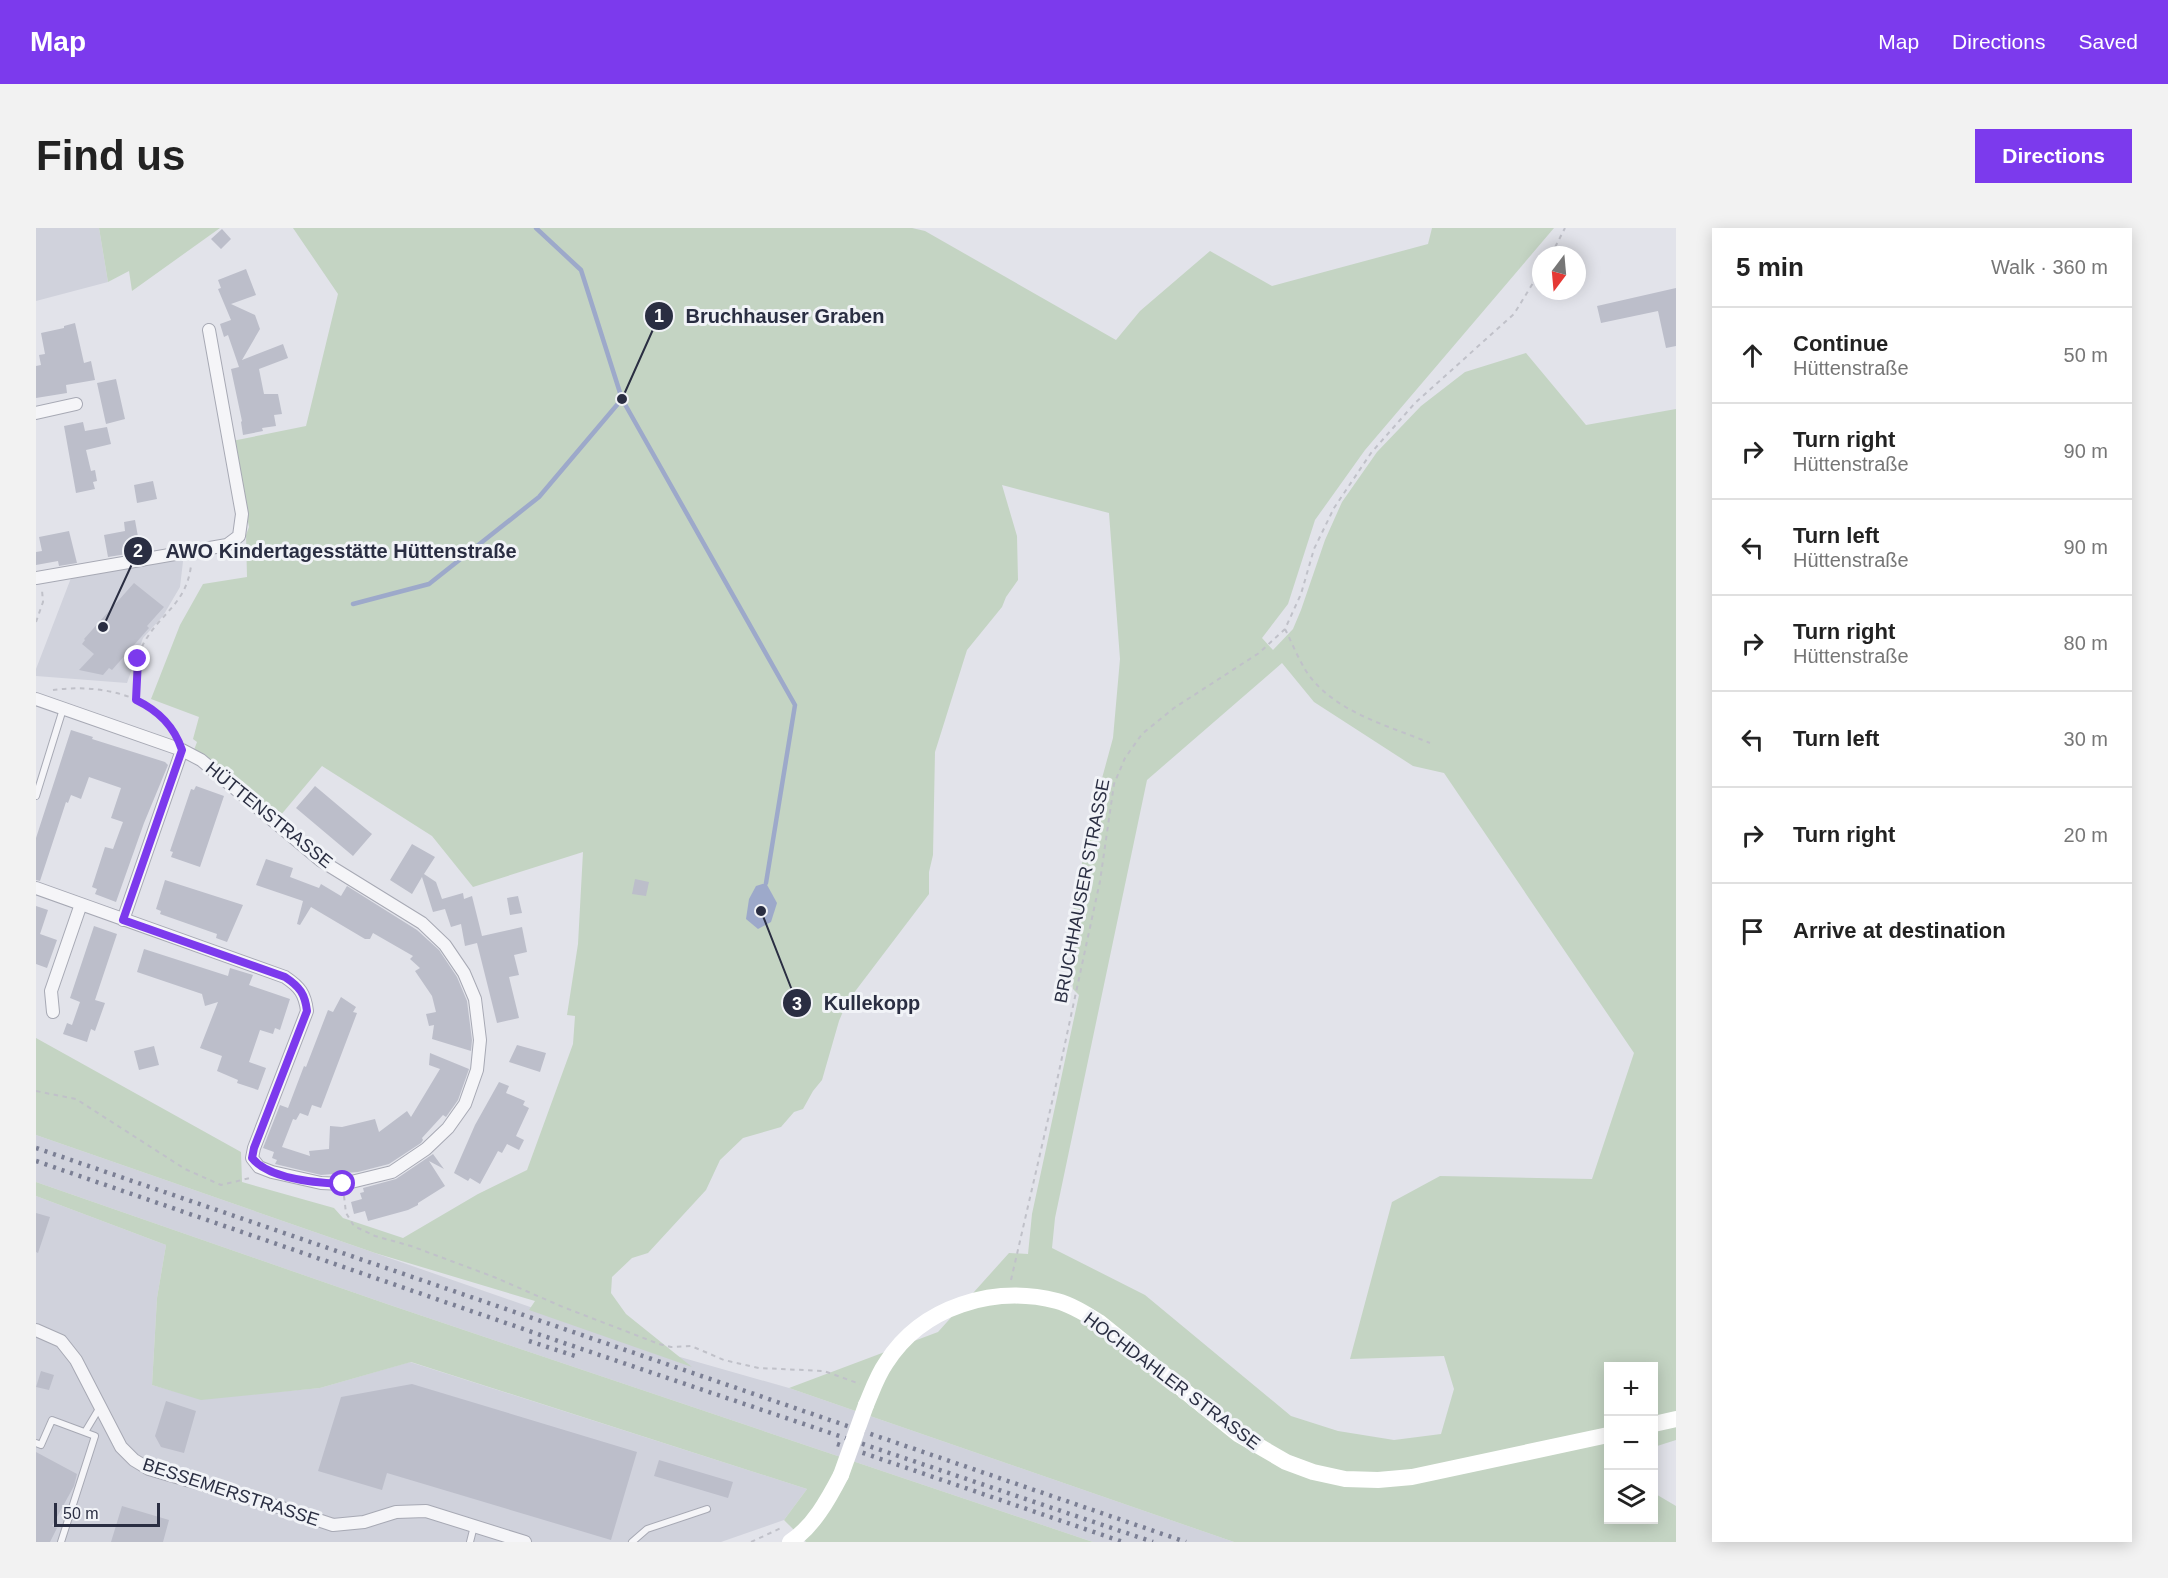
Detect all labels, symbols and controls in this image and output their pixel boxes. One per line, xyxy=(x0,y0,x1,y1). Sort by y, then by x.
text: Map xyxy=(30,26,86,57)
text: Map xyxy=(1878,30,1919,53)
text: Directions xyxy=(1952,30,2045,53)
text: Saved xyxy=(2078,30,2138,53)
button: Directions xyxy=(1975,129,2132,183)
text: Find us xyxy=(36,132,185,179)
north arrow xyxy=(1532,246,1586,300)
text: 5 min xyxy=(1736,252,1804,282)
text: Walk · 360 m xyxy=(1991,256,2108,278)
callout: Bruchhauser Graben xyxy=(644,297,897,335)
text: Bruchhauser Graben xyxy=(686,305,884,327)
text: 1 xyxy=(654,306,664,326)
text: Continue xyxy=(1793,331,1888,356)
icon: ahead xyxy=(1736,339,1769,372)
text: 50 m xyxy=(2064,344,2108,366)
text: Hüttenstraße xyxy=(1793,357,1909,379)
text: Turn right xyxy=(1793,427,1895,452)
icon: right xyxy=(1736,435,1769,468)
text: 90 m xyxy=(2064,440,2108,462)
text: Hüttenstraße xyxy=(1793,453,1909,475)
text: Turn left xyxy=(1793,523,1879,548)
icon: left xyxy=(1736,531,1769,564)
callout: AWO Kindertagesstätte Hüttenstraße xyxy=(123,532,528,570)
text: 90 m xyxy=(2064,536,2108,558)
text: AWO Kindertagesstätte Hüttenstraße xyxy=(165,540,517,562)
text: 2 xyxy=(133,541,143,561)
text: Hüttenstraße xyxy=(1793,549,1909,571)
text: Turn right xyxy=(1793,619,1895,644)
icon: right xyxy=(1736,627,1769,660)
text: 80 m xyxy=(2064,632,2108,654)
route end xyxy=(124,645,150,671)
text: Hüttenstraße xyxy=(1793,645,1909,667)
icon: left xyxy=(1736,723,1769,756)
text: Turn left xyxy=(1793,726,1879,751)
text: 30 m xyxy=(2064,728,2108,750)
street label: HÜTTENSTRASSE xyxy=(202,758,336,872)
street label: BRUCHHAUSER STRASSE xyxy=(1050,777,1114,1005)
icon: right xyxy=(1736,819,1769,852)
text: Turn right xyxy=(1793,822,1895,847)
text: 20 m xyxy=(2064,824,2108,846)
icon: arrive xyxy=(1736,915,1769,948)
text: Arrive at destination xyxy=(1793,918,2006,943)
callout: Kullekopp xyxy=(782,984,932,1022)
text: Kullekopp xyxy=(824,992,920,1014)
text: 3 xyxy=(792,994,802,1014)
route start xyxy=(329,1170,355,1196)
street label: HOCHDAHLER STRASSE xyxy=(1080,1308,1264,1454)
map controls xyxy=(1604,1362,1658,1524)
button: + xyxy=(1604,1362,1658,1416)
button: − xyxy=(1604,1416,1658,1470)
street label: BESSEMERSTRASSE xyxy=(140,1454,322,1530)
button: layers xyxy=(1604,1470,1658,1524)
scale bar xyxy=(54,1500,160,1528)
text: 50 m xyxy=(63,1505,99,1522)

